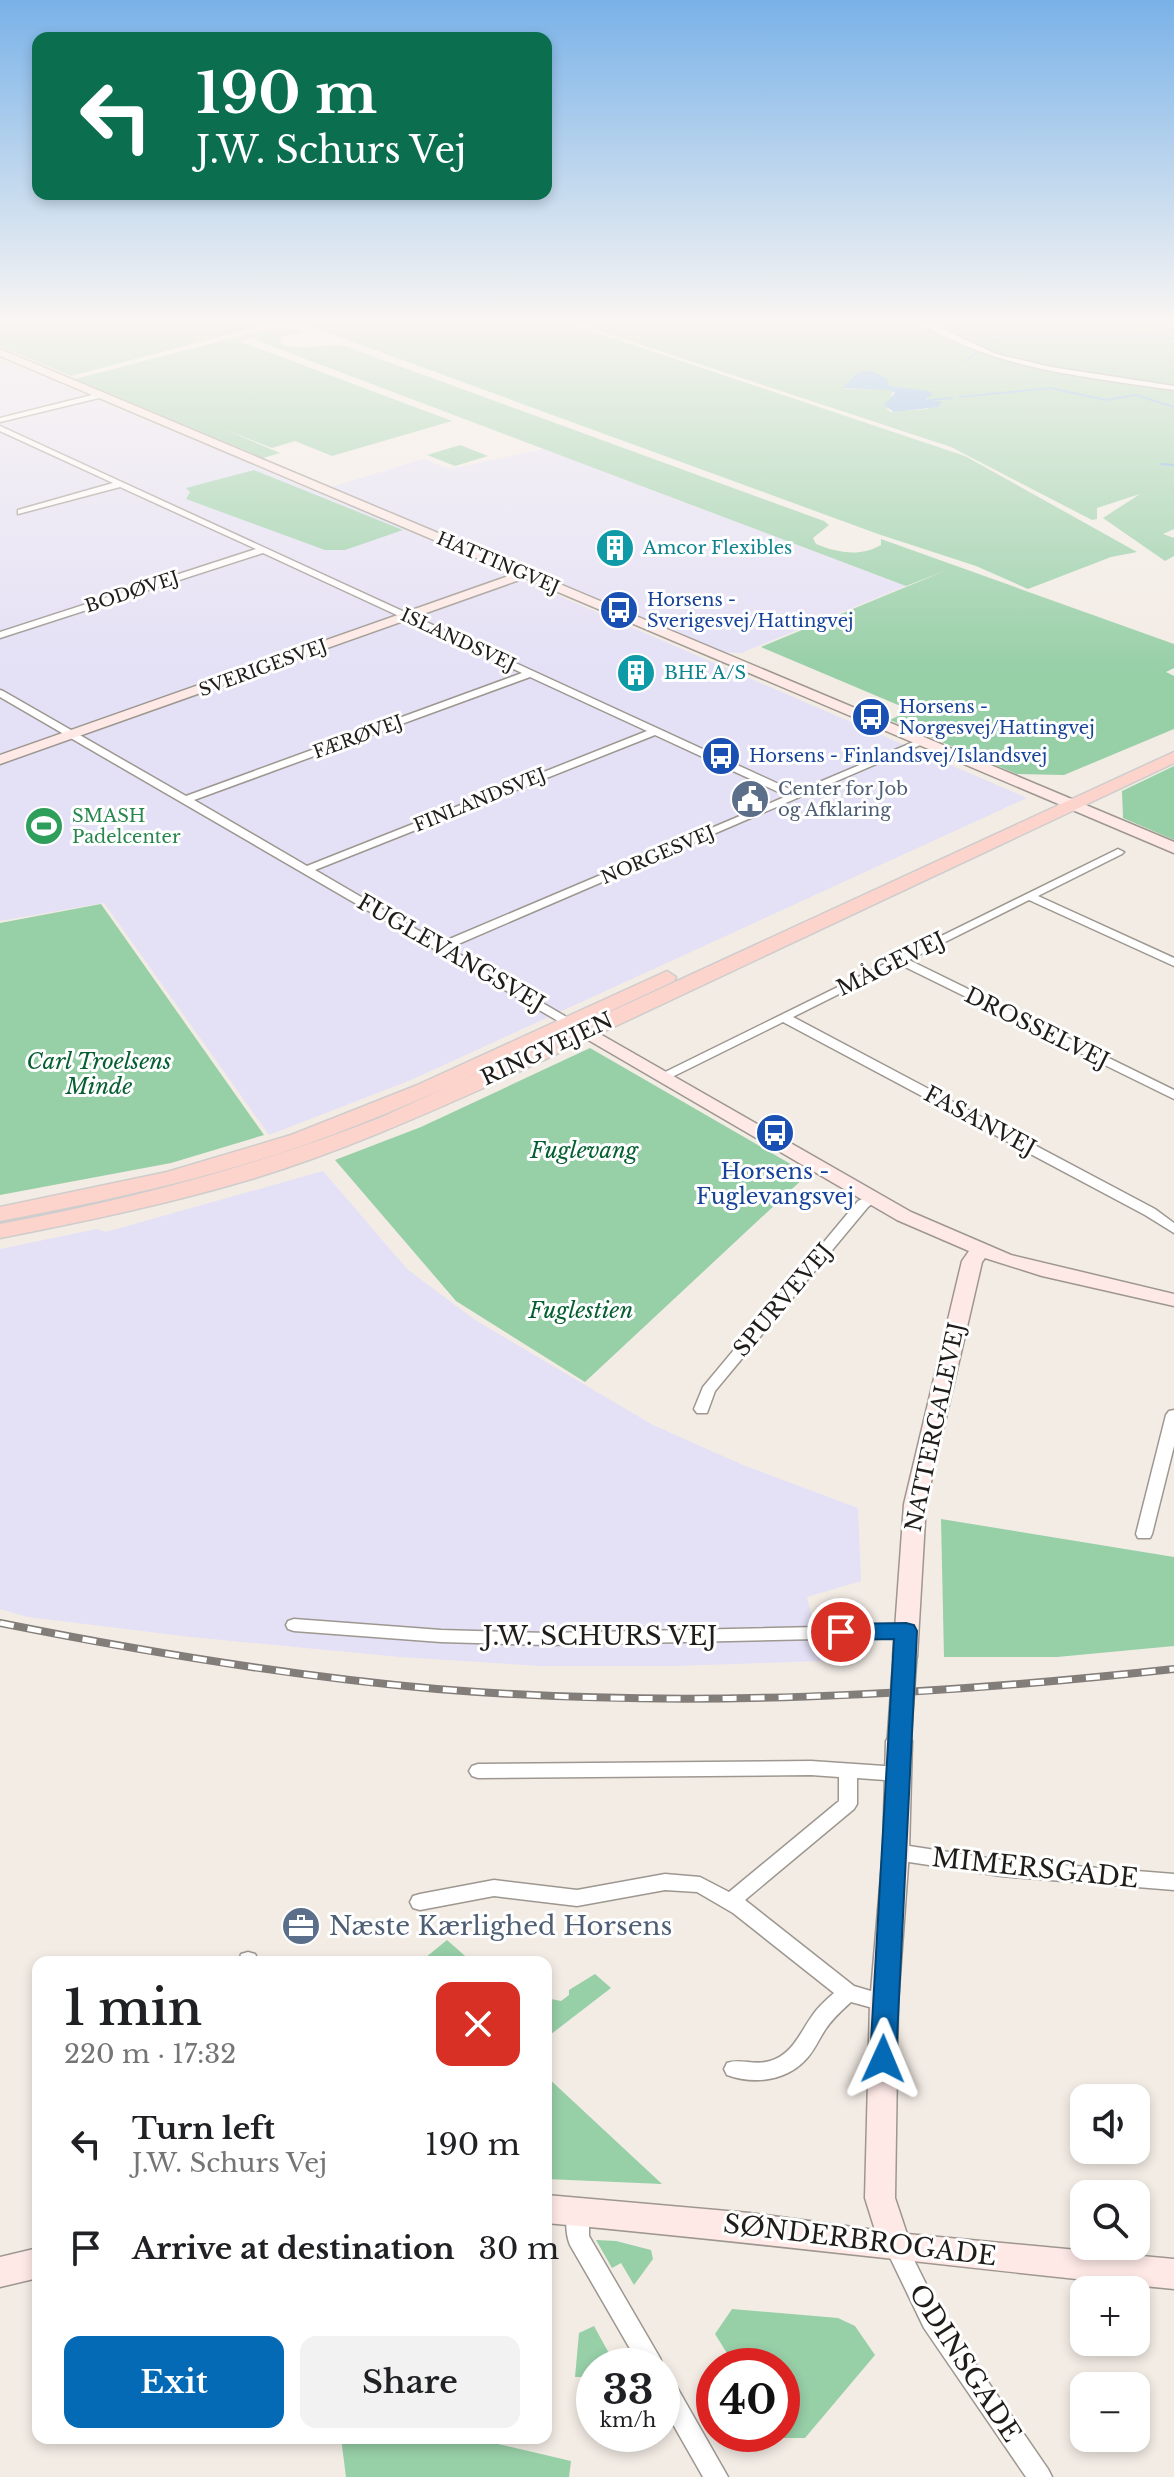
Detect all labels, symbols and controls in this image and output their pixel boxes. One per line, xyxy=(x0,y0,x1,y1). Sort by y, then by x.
text: 190 m xyxy=(196,59,377,128)
icon: left xyxy=(64,64,168,168)
text: J.W. Schurs Vej xyxy=(196,128,466,173)
street label: HATTINGVEJ xyxy=(433,527,563,599)
building icon: Amcor Flexibles xyxy=(594,527,636,569)
place label: Amcor Flexibles xyxy=(642,537,792,559)
street label: BODØVEJ xyxy=(82,567,182,617)
bus stop icon: Horsens - Sverigesvej/Hattingvej xyxy=(598,589,640,631)
place label: Horsens - Sverigesvej/Hattingvej xyxy=(647,589,853,632)
street label: ISLANDSVEJ xyxy=(397,604,519,676)
street label: SVERIGESVEJ xyxy=(196,635,330,701)
building icon: BHE A/S xyxy=(615,652,657,694)
place label: BHE A/S xyxy=(664,662,746,684)
bus stop icon: Horsens - Norgesvej/Hattingvej xyxy=(850,696,892,738)
place label: Horsens - Norgesvej/Hattingvej xyxy=(899,696,1095,739)
street label: FÆRØVEJ xyxy=(310,711,406,763)
bus stop icon: Horsens - Finlandsvej/Islandsvej xyxy=(700,735,742,777)
place label: Horsens - Finlandsvej/Islandsvej xyxy=(749,745,1047,767)
street label: FINLANDSVEJ xyxy=(411,763,549,837)
public building icon: Center for Job og Afklaring xyxy=(729,778,771,820)
place label: Center for Job og Afklaring xyxy=(778,778,908,821)
sports icon: SMASH Padelcenter xyxy=(23,805,65,847)
place label: SMASH Padelcenter xyxy=(72,805,181,848)
street label: NORGESVEJ xyxy=(598,821,718,889)
street label: FUGLEVANGSVEJ xyxy=(353,888,549,1018)
street label: MÅGEVEJ xyxy=(832,926,950,1002)
street label: DROSSELVEJ xyxy=(960,981,1114,1075)
street label: RINGVEJEN xyxy=(477,1007,617,1091)
park label: Carl Troelsens Minde xyxy=(27,1048,171,1100)
street label: FASANVEJ xyxy=(919,1080,1041,1162)
bus stop icon: Horsens - Fuglevangsvej xyxy=(754,1112,796,1154)
park label: Fuglevang xyxy=(529,1137,640,1164)
place label: Horsens - Fuglevangsvej xyxy=(696,1158,854,1210)
street label: SPURVEVEJ xyxy=(728,1238,838,1362)
park label: Fuglestien xyxy=(528,1297,633,1324)
street label: NATTERGALEVEJ xyxy=(900,1320,970,1534)
pin xyxy=(807,1598,875,1666)
icon: arrive xyxy=(819,1610,863,1654)
street label: J.W. SCHURS VEJ xyxy=(480,1620,717,1652)
street label: MIMERSGADE xyxy=(930,1841,1140,1895)
office icon: Næste Kærlighed Horsens xyxy=(280,1905,322,1947)
place label: Næste Kærlighed Horsens xyxy=(329,1910,672,1942)
text: 1 min xyxy=(64,1978,202,2038)
button: close xyxy=(436,1982,520,2066)
position arrow xyxy=(841,2017,925,2101)
text: 220 m · 17:32 xyxy=(64,2038,236,2070)
map controls xyxy=(1070,2084,1150,2452)
button: sound xyxy=(1070,2084,1150,2164)
text: Turn left xyxy=(132,2110,275,2147)
icon: left xyxy=(64,2122,108,2166)
text: 190 m xyxy=(425,2126,520,2163)
text: J.W. Schurs Vej xyxy=(132,2147,327,2179)
button: search xyxy=(1070,2180,1150,2260)
street label: SØNDERBROGADE xyxy=(722,2207,998,2273)
icon: arrive xyxy=(64,2226,108,2270)
text: Arrive at destination xyxy=(132,2230,455,2267)
text: 30 m xyxy=(479,2230,559,2267)
button: + xyxy=(1070,2276,1150,2356)
street label: ODINSGADE xyxy=(902,2278,1028,2448)
button: Exit xyxy=(64,2336,284,2428)
button: Share xyxy=(300,2336,520,2428)
speed limit sign: 40 xyxy=(696,2348,800,2452)
text: 33 xyxy=(603,2365,653,2415)
button: − xyxy=(1070,2372,1150,2452)
text: km/h xyxy=(600,2408,656,2432)

